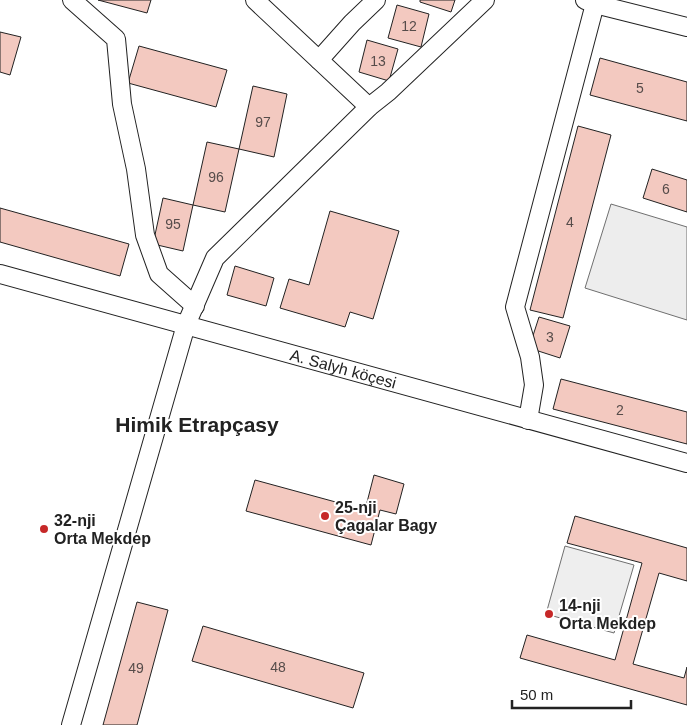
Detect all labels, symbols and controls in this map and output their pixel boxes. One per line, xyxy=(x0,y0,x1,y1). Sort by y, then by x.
house number: 12 xyxy=(401,18,417,34)
house number: 13 xyxy=(370,53,386,69)
house number: 5 xyxy=(636,80,644,96)
house number: 97 xyxy=(255,114,271,130)
house number: 96 xyxy=(208,169,224,185)
house number: 6 xyxy=(662,181,670,197)
house number: 4 xyxy=(566,214,574,230)
house number: 95 xyxy=(165,216,181,232)
house number: 3 xyxy=(546,329,554,345)
street label: A. Salyh köçesi xyxy=(288,346,398,391)
house number: 2 xyxy=(616,402,624,418)
district label: Himik Etrapçasy xyxy=(115,413,279,436)
place label: 25-nji Çagalar Bagy xyxy=(335,499,437,534)
marker: 25-nji Çagalar Bagy xyxy=(319,510,331,522)
place label: 32-nji Orta Mekdep xyxy=(54,512,151,547)
marker: 32-nji Orta Mekdep xyxy=(38,523,50,535)
place label: 14-nji Orta Mekdep xyxy=(559,597,656,632)
marker: 14-nji Orta Mekdep xyxy=(543,608,555,620)
house number: 48 xyxy=(270,659,286,675)
house number: 49 xyxy=(128,660,144,676)
scale bar xyxy=(512,678,631,710)
text: 50 m xyxy=(520,686,553,703)

